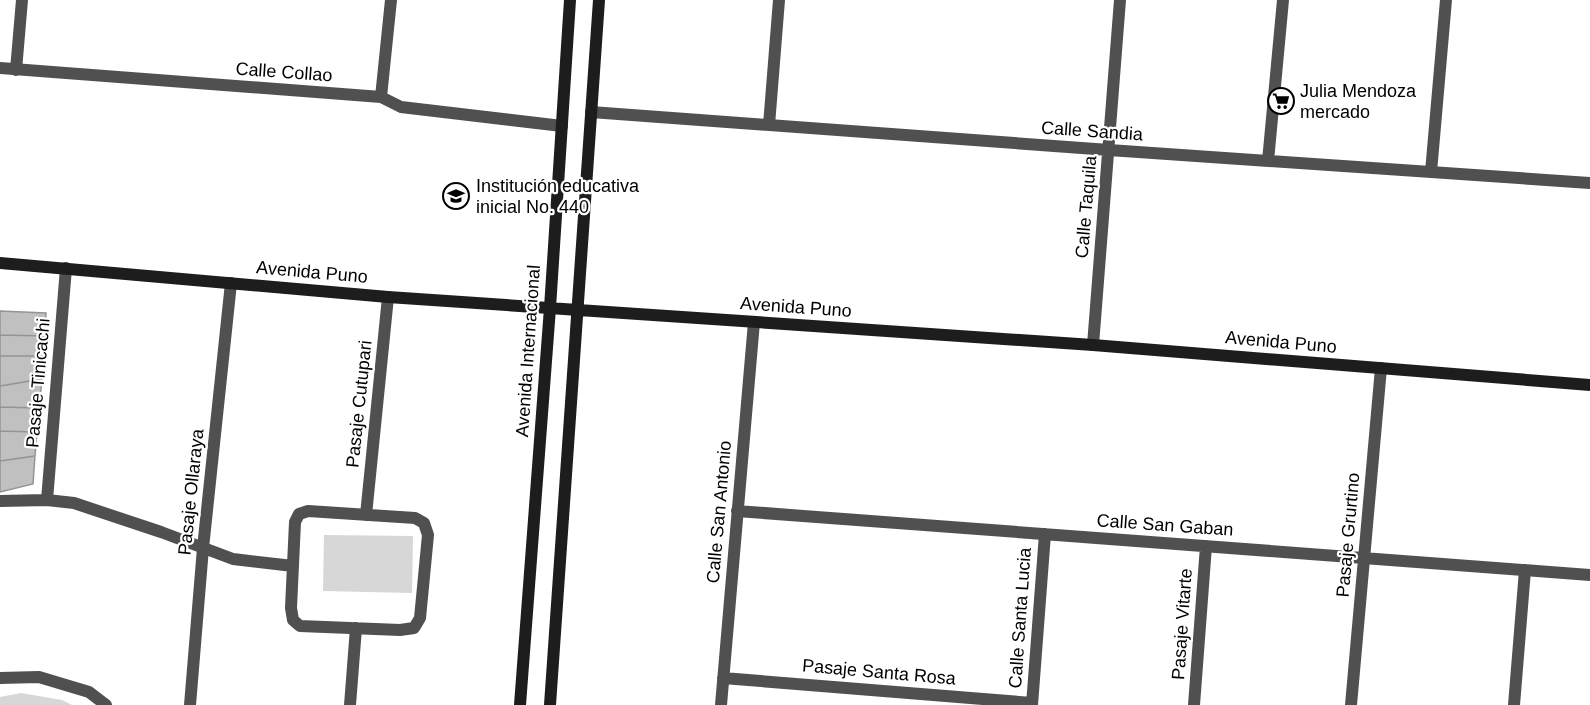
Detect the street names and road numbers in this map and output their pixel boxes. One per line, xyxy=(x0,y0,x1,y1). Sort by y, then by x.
street label: Calle Collao xyxy=(235,59,333,85)
street label: Calle Sandia xyxy=(1040,117,1145,145)
street label: Calle Taquila xyxy=(1072,154,1101,259)
street label: Avenida Puno xyxy=(255,257,369,287)
street label: Avenida Internacional xyxy=(512,264,544,438)
street label: Avenida Puno xyxy=(740,293,852,321)
street label: Pasaje Tinicachi xyxy=(22,317,54,449)
street label: Avenida Puno xyxy=(1224,327,1338,357)
street label: Pasaje Cutupari xyxy=(342,339,376,469)
street label: Pasaje Ollaraya xyxy=(174,427,208,556)
street label: Calle San Antonio xyxy=(703,440,735,584)
street label: Pasaje Grurtino xyxy=(1333,472,1363,598)
street label: Calle San Gaban xyxy=(1096,510,1234,540)
street label: Calle Santa Lucia xyxy=(1005,546,1035,689)
street label: Pasaje Vitarte xyxy=(1168,568,1196,680)
street label: Pasaje Santa Rosa xyxy=(801,655,958,689)

